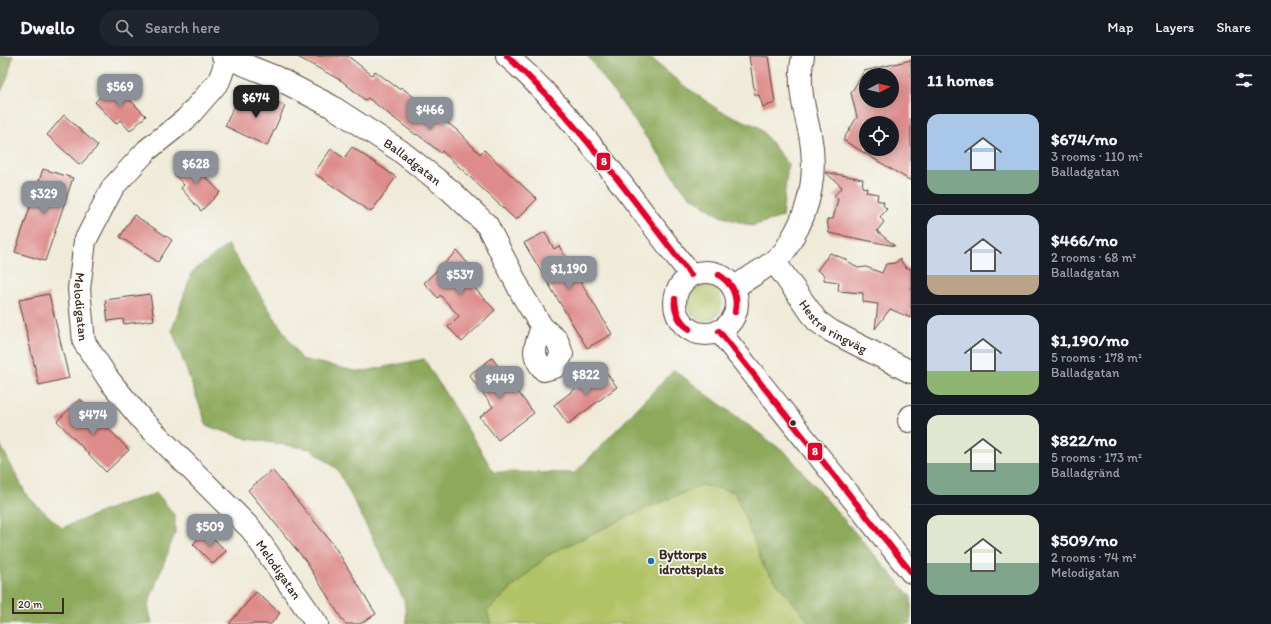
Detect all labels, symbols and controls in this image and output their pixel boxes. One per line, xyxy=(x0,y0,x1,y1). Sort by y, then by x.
search box xyxy=(99,10,379,46)
text: Dwello xyxy=(20,16,75,39)
icon: search xyxy=(113,17,135,39)
text: Search here xyxy=(145,19,220,37)
text: Map xyxy=(1108,19,1133,36)
text: Layers xyxy=(1155,19,1194,36)
text: Share xyxy=(1216,19,1251,36)
north arrow xyxy=(859,68,899,108)
map controls xyxy=(859,68,899,156)
icon: filters xyxy=(1233,69,1255,91)
text: 11 homes xyxy=(927,70,994,90)
pin: $569 xyxy=(96,74,144,108)
text: $569 xyxy=(106,79,134,94)
pin: $674 xyxy=(232,85,280,119)
text: $674 xyxy=(242,90,270,105)
pin: $466 xyxy=(406,97,454,131)
text: $466 xyxy=(416,102,444,117)
button: locate xyxy=(859,116,899,156)
text: $674/mo xyxy=(1051,129,1117,149)
icon: home xyxy=(959,130,1007,178)
street label: Balladgatan xyxy=(381,135,445,188)
text: 3 rooms · 110 m² xyxy=(1051,149,1143,164)
pin: $628 xyxy=(172,151,220,185)
line badge: 8 xyxy=(596,152,611,171)
text: 8 xyxy=(601,155,607,168)
text: $628 xyxy=(182,156,210,171)
text: Balladgatan xyxy=(1051,164,1119,179)
pin: $329 xyxy=(20,181,68,215)
text: $329 xyxy=(30,186,58,201)
text: $466/mo xyxy=(1051,230,1118,250)
icon: home xyxy=(959,231,1007,279)
text: 2 rooms · 68 m² xyxy=(1051,250,1136,265)
pin: $1,190 xyxy=(536,256,602,290)
text: $1,190 xyxy=(551,261,587,276)
pin: $537 xyxy=(436,262,484,296)
text: Balladgatan xyxy=(1051,265,1119,280)
text: $537 xyxy=(447,267,473,282)
street label: Melodigatan xyxy=(72,272,91,342)
street label: Hestra ringväg xyxy=(796,297,870,356)
text: $1,190/mo xyxy=(1051,330,1129,350)
icon: home xyxy=(959,331,1007,379)
text: 5 rooms · 178 m² xyxy=(1051,350,1142,365)
pin: $822 xyxy=(562,362,610,396)
text: Balladgatan xyxy=(1051,365,1119,380)
pin: $449 xyxy=(476,366,524,400)
text: $822 xyxy=(572,367,600,382)
text: $449 xyxy=(485,371,515,386)
pin: $474 xyxy=(69,402,117,436)
text: $474 xyxy=(79,407,107,422)
unlabelled marker xyxy=(788,418,798,428)
text: $822/mo xyxy=(1051,430,1117,450)
icon: home xyxy=(959,431,1007,479)
line badge: 8 xyxy=(807,442,823,461)
text: 8 xyxy=(812,445,818,458)
text: 5 rooms · 173 m² xyxy=(1051,450,1142,465)
text: Balladgränd xyxy=(1051,465,1120,480)
pin: $509 xyxy=(186,514,234,548)
text: $509 xyxy=(196,519,224,534)
text: $509/mo xyxy=(1051,530,1118,550)
icon: home xyxy=(959,531,1007,579)
street label: Melodigatan xyxy=(253,537,305,602)
place label: Byttorps idrottsplats xyxy=(659,547,724,578)
text: 2 rooms · 74 m² xyxy=(1051,550,1137,565)
marker: Byttorps idrottsplats xyxy=(646,556,656,566)
text: Melodigatan xyxy=(1051,565,1120,580)
scale bar xyxy=(12,596,64,615)
text: 20 m xyxy=(18,598,42,611)

